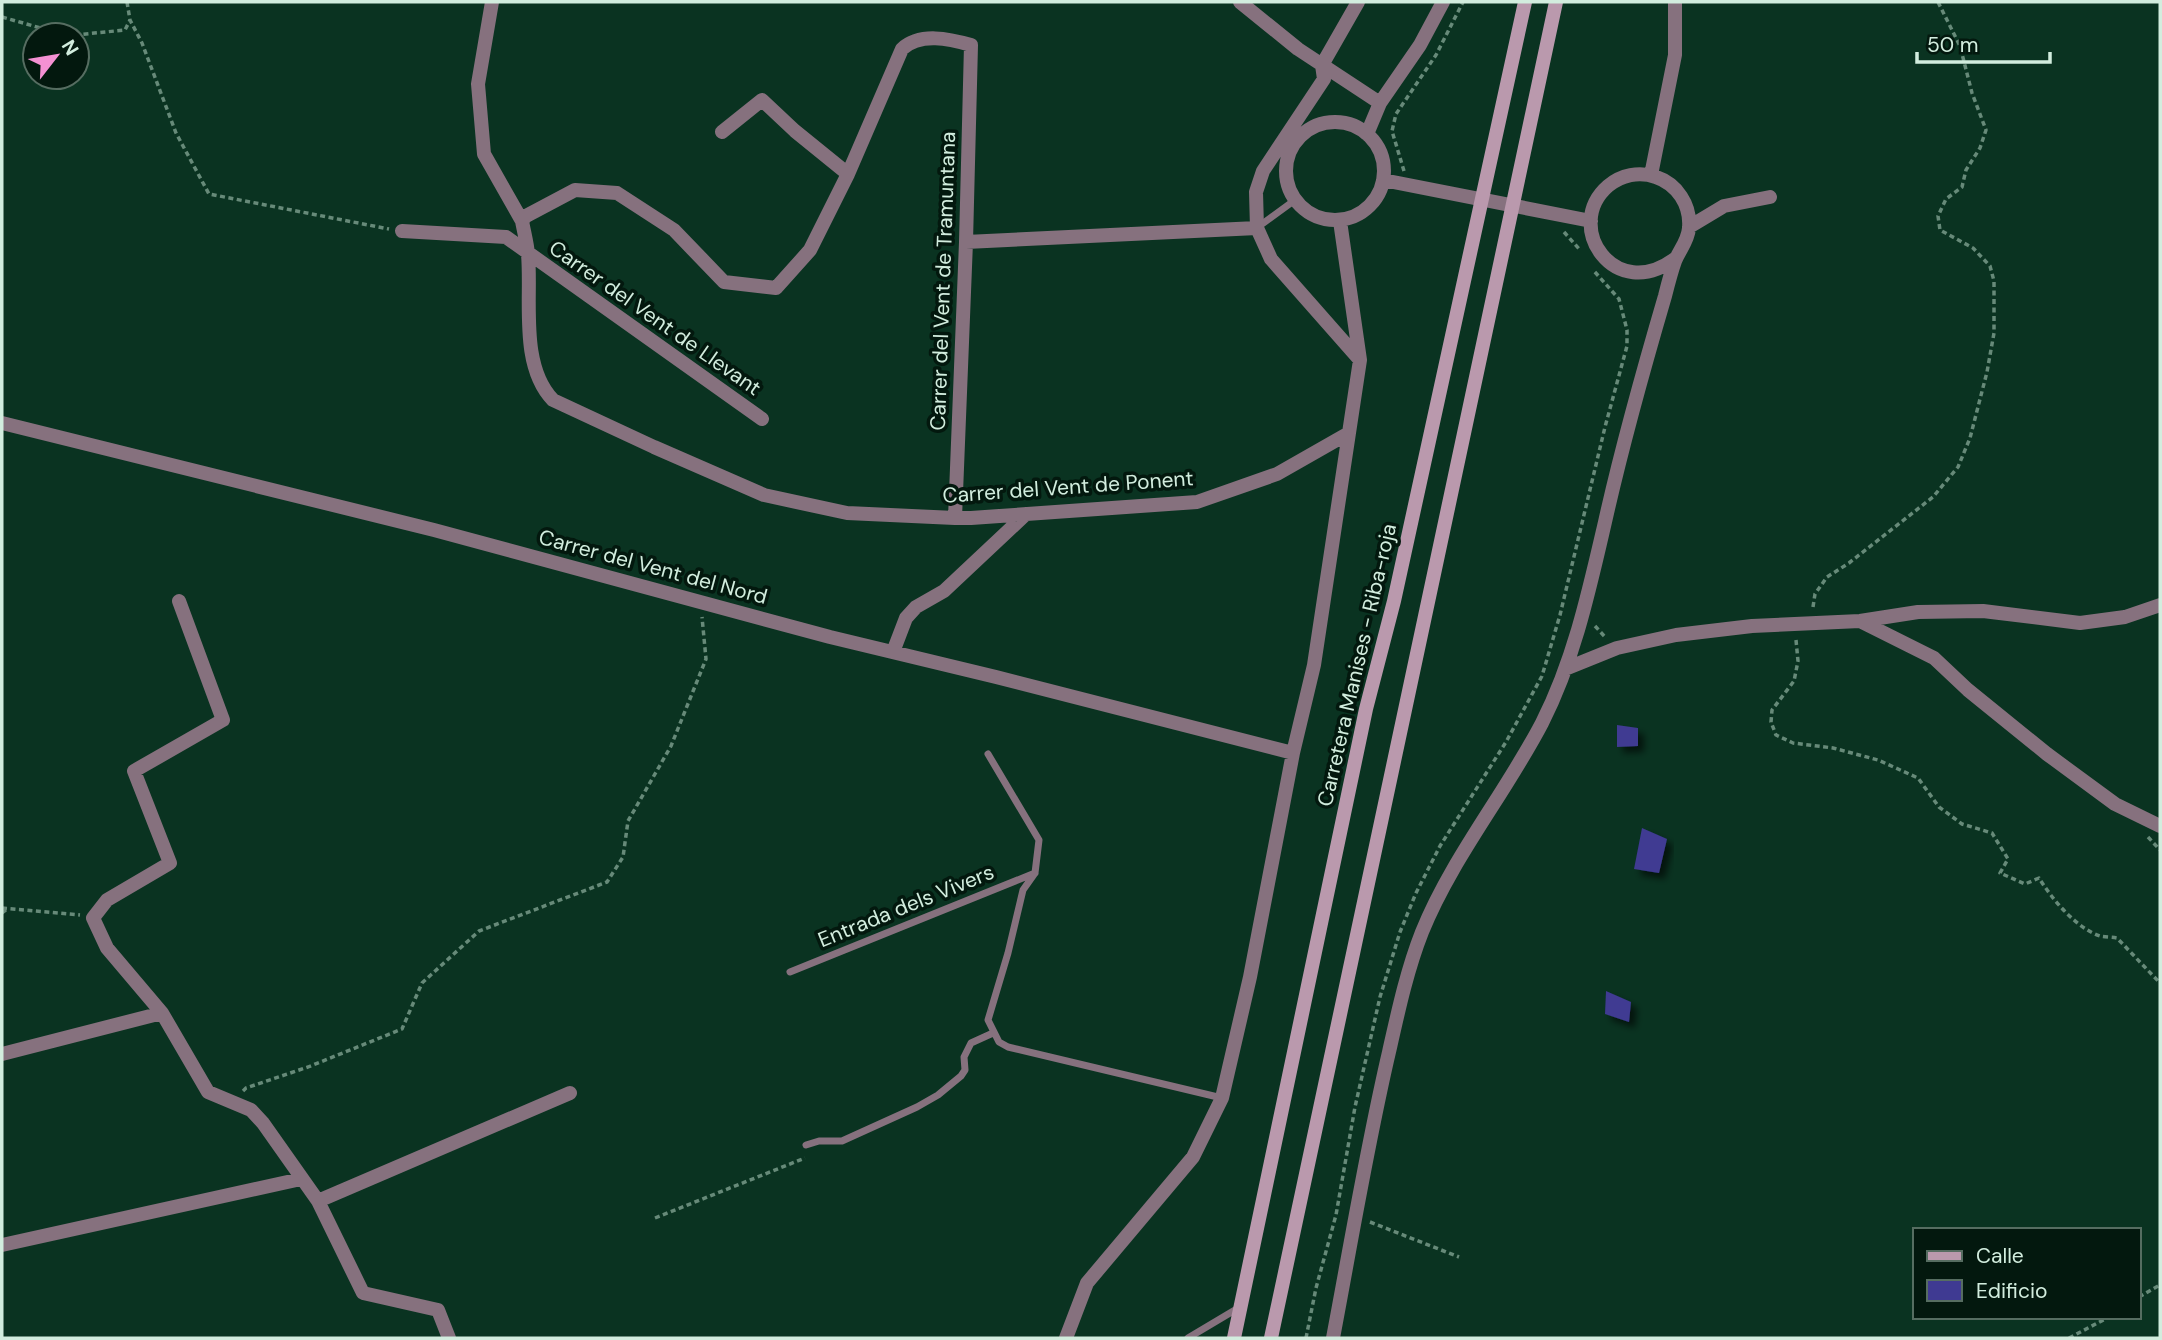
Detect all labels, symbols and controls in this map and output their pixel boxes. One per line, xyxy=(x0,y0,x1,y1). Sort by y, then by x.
north arrow xyxy=(21,21,91,91)
scale bar xyxy=(1917,21,2050,65)
text: 50 m xyxy=(1927,31,1978,59)
text: N xyxy=(56,35,84,60)
street label: Carrer del Vent de Tramuntana xyxy=(924,131,962,431)
street label: Carrer del Vent de Llevant xyxy=(543,234,767,402)
street label: Carrer del Vent de Ponent xyxy=(941,464,1195,510)
street label: Carretera Manises - Riba-roja xyxy=(1311,521,1403,809)
street label: Carrer del Vent del Nord xyxy=(536,523,770,611)
street label: Entrada dels Vivers xyxy=(814,858,998,954)
legend xyxy=(1913,1228,2141,1319)
text: Calle xyxy=(1976,1242,2024,1270)
text: Edificio xyxy=(1976,1277,2047,1305)

